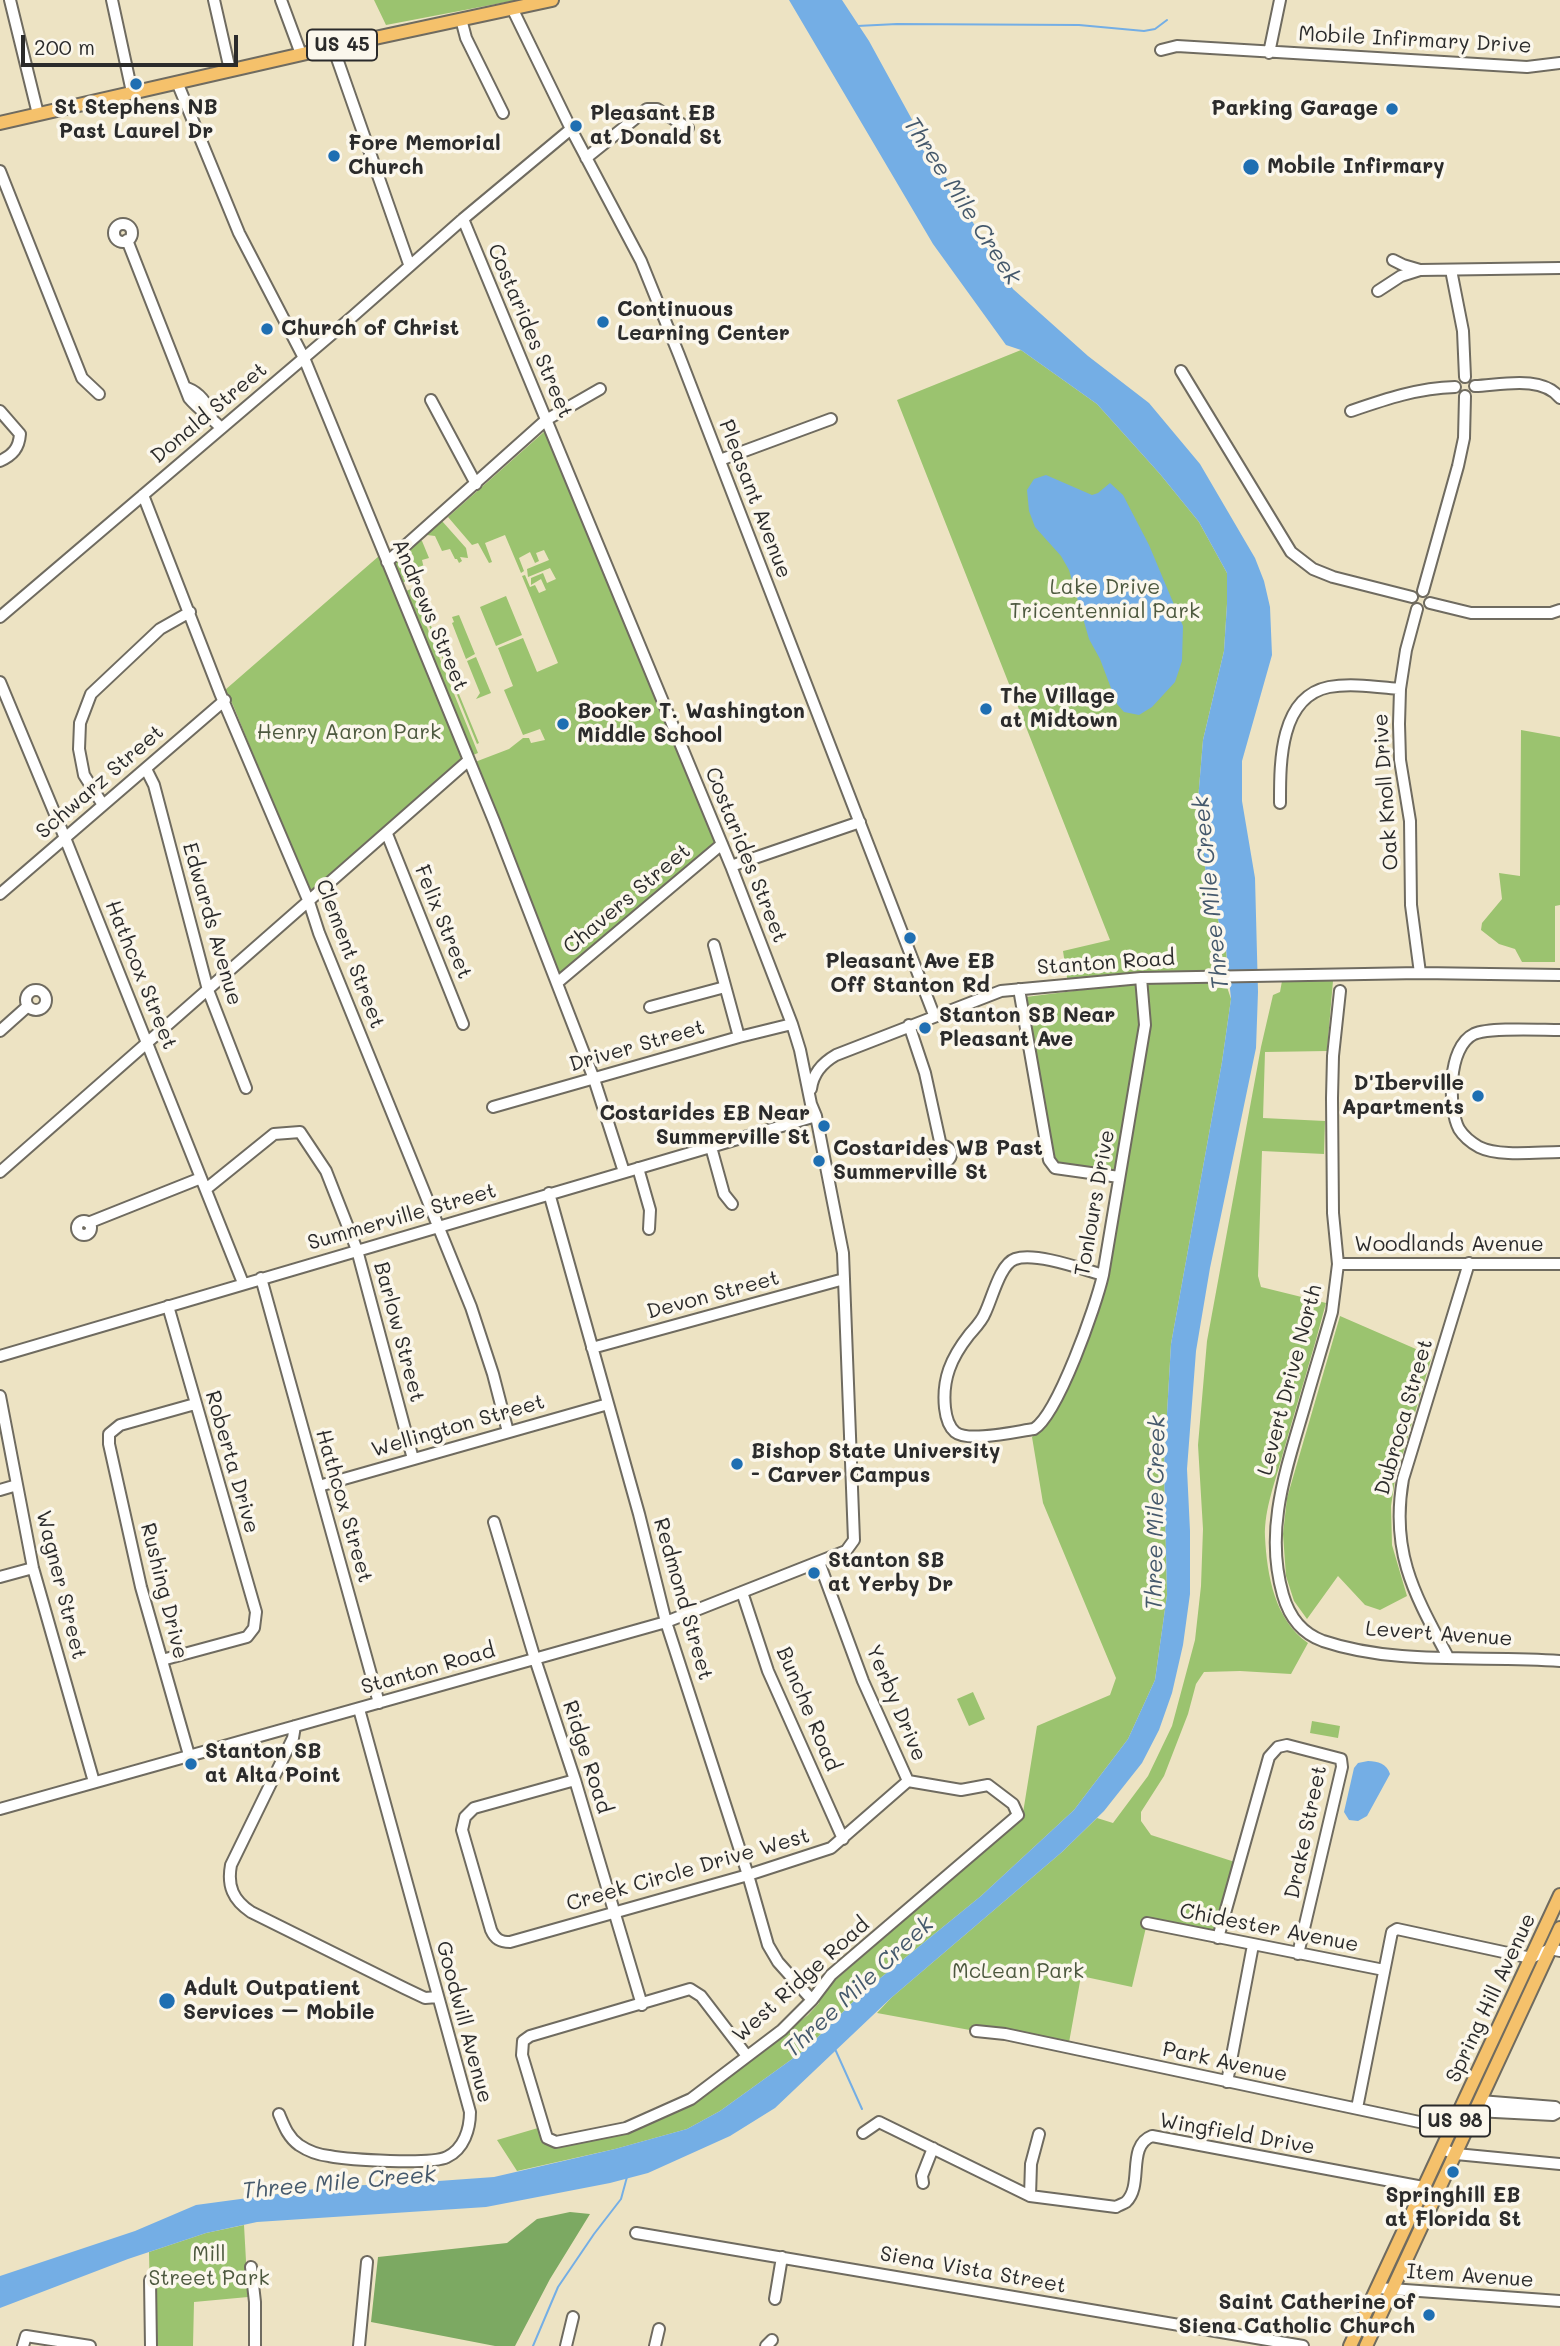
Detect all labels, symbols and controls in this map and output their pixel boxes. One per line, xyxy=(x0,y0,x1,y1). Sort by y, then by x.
scale bar xyxy=(24,21,242,65)
street label: Mobile Infirmary Drive xyxy=(1298,21,1532,59)
road number: US 45 xyxy=(307,30,377,60)
text: 200 m xyxy=(34,33,95,60)
marker: St Stephens NB Past Laurel Dr xyxy=(128,76,144,92)
place label: St Stephens NB Past Laurel Dr xyxy=(54,95,218,145)
place label: Parking Garage xyxy=(1211,96,1378,122)
place label: Pleasant EB at Donald St xyxy=(590,101,722,151)
marker: Parking Garage xyxy=(1384,101,1400,117)
water label: Three Mile Creek xyxy=(897,112,1027,290)
marker: Pleasant EB at Donald St xyxy=(568,118,584,134)
place label: Fore Memorial Church xyxy=(348,131,501,181)
marker: Fore Memorial Church xyxy=(326,148,342,164)
place label: Mobile Infirmary xyxy=(1267,154,1445,180)
marker: Mobile Infirmary xyxy=(1241,157,1261,177)
street label: Costarides Street xyxy=(482,240,578,422)
place label: Continuous Learning Center xyxy=(617,297,790,347)
marker: Continuous Learning Center xyxy=(595,314,611,330)
place label: Church of Christ xyxy=(281,316,459,342)
marker: Church of Christ xyxy=(259,321,275,337)
street label: Donald Street xyxy=(146,357,272,469)
street label: Pleasant Avenue xyxy=(713,416,797,582)
street label: Andrews Street xyxy=(387,535,473,695)
park label: Lake Drive Tricentennial Park xyxy=(1010,575,1200,625)
place label: The Village at Midtown xyxy=(1000,684,1117,734)
place label: Booker T. Washington Middle School xyxy=(577,699,805,749)
marker: The Village at Midtown xyxy=(978,701,994,717)
street label: Oak Knoll Drive xyxy=(1368,713,1404,871)
marker: Booker T. Washington Middle School xyxy=(555,716,571,732)
street label: Schwarz Street xyxy=(31,720,169,844)
park label: Henry Aaron Park xyxy=(257,720,441,746)
street label: Costarides Street xyxy=(699,764,793,946)
water label: Three Mile Creek xyxy=(1187,795,1235,991)
street label: Chavers Street xyxy=(558,838,696,960)
street label: Edwards Avenue xyxy=(177,840,247,1008)
street label: Felix Street xyxy=(409,861,477,983)
street label: Clement Street xyxy=(310,876,390,1032)
street label: Hathcox Street xyxy=(100,897,182,1053)
marker: Pleasant Ave EB Off Stanton Rd xyxy=(902,930,918,946)
street label: Stanton Road xyxy=(1036,946,1176,980)
place label: Pleasant Ave EB Off Stanton Rd xyxy=(825,949,995,999)
place label: Stanton SB Near Pleasant Ave xyxy=(939,1003,1115,1053)
street label: Driver Street xyxy=(566,1015,708,1077)
marker: Stanton SB Near Pleasant Ave xyxy=(917,1020,933,1036)
place label: D'Iberville Apartments xyxy=(1342,1071,1464,1121)
marker: D'Iberville Apartments xyxy=(1470,1088,1486,1104)
place label: Costarides EB Near Summerville St xyxy=(599,1101,810,1151)
marker: Costarides EB Near Summerville St xyxy=(816,1118,832,1134)
street label: Tonlours Drive xyxy=(1070,1128,1120,1278)
place label: Costarides WB Past Summerville St xyxy=(833,1136,1043,1186)
marker: Costarides WB Past Summerville St xyxy=(811,1153,827,1169)
street label: Summerville Street xyxy=(305,1178,499,1256)
street label: Woodlands Avenue xyxy=(1354,1232,1544,1258)
street label: Barlow Street xyxy=(368,1259,430,1405)
street label: Devon Street xyxy=(644,1265,782,1325)
street label: Levert Drive North xyxy=(1252,1282,1328,1478)
street label: Dubroca Street xyxy=(1370,1336,1438,1498)
street label: Roberta Drive xyxy=(200,1388,264,1536)
street label: Wellington Street xyxy=(368,1389,548,1463)
water label: Three Mile Creek xyxy=(1141,1415,1171,1611)
street label: Hathcox Street xyxy=(310,1426,378,1586)
place label: Bishop State University - Carver Campus xyxy=(751,1439,1001,1489)
marker: Bishop State University - Carver Campus xyxy=(729,1456,745,1472)
street label: Wagner Street xyxy=(30,1508,92,1662)
street label: Redmond Street xyxy=(648,1515,718,1683)
street label: Rushing Drive xyxy=(135,1520,193,1662)
place label: Stanton SB at Yerby Dr xyxy=(828,1548,953,1598)
marker: Stanton SB at Yerby Dr xyxy=(806,1565,822,1581)
street label: Levert Avenue xyxy=(1365,1616,1513,1652)
street label: Stanton Road xyxy=(358,1638,498,1700)
street label: Yerby Drive xyxy=(860,1641,932,1765)
street label: Bunche Road xyxy=(771,1643,845,1775)
street label: Ridge Road xyxy=(557,1697,617,1817)
place label: Stanton SB at Alta Point xyxy=(205,1739,340,1789)
marker: Stanton SB at Alta Point xyxy=(183,1756,199,1772)
street label: Drake Street xyxy=(1280,1763,1332,1901)
street label: Creek Circle Drive West xyxy=(563,1823,813,1917)
street label: Chidester Avenue xyxy=(1177,1898,1361,1958)
street label: Spring Hill Avenue xyxy=(1441,1909,1541,2087)
water label: Three Mile Creek xyxy=(778,1911,940,2063)
street label: West Ridge Road xyxy=(728,1912,874,2048)
street label: Goodwill Avenue xyxy=(430,1938,498,2106)
park label: McLean Park xyxy=(952,1959,1084,1985)
place label: Adult Outpatient Services – Mobile xyxy=(183,1976,374,2026)
marker: Adult Outpatient Services – Mobile xyxy=(157,1991,177,2011)
street label: Park Avenue xyxy=(1160,2036,1290,2088)
road number: US 98 xyxy=(1420,2106,1490,2136)
street label: Wingfield Drive xyxy=(1157,2108,1317,2160)
water label: Three Mile Creek xyxy=(241,2161,437,2205)
marker: Springhill EB at Florida St xyxy=(1445,2164,1461,2180)
place label: Springhill EB at Florida St xyxy=(1385,2183,1521,2233)
street label: Siena Vista Street xyxy=(878,2241,1068,2299)
park label: Mill Street Park xyxy=(148,2242,270,2292)
street label: Item Avenue xyxy=(1405,2259,1535,2293)
place label: Saint Catherine of Siena Catholic Church xyxy=(1179,2290,1415,2340)
marker: Saint Catherine of Siena Catholic Church xyxy=(1421,2307,1437,2323)

